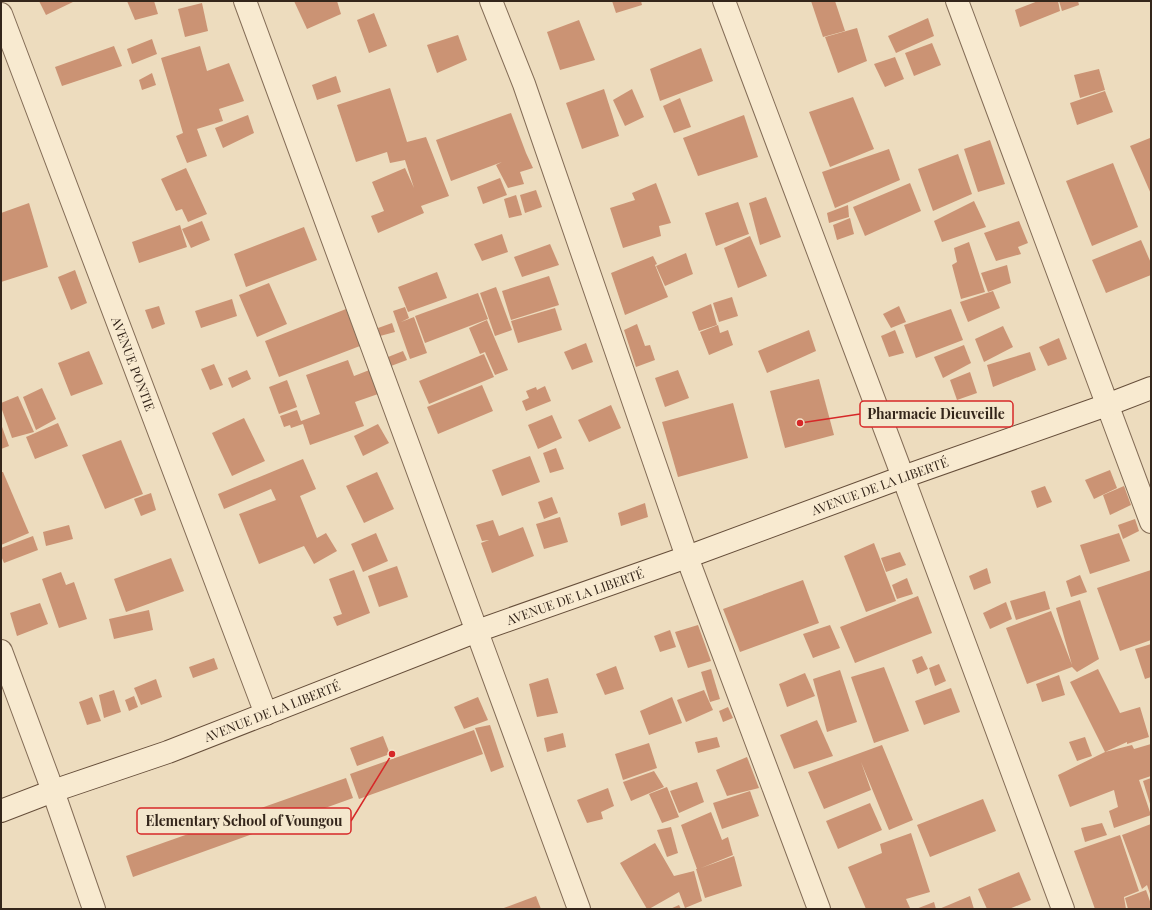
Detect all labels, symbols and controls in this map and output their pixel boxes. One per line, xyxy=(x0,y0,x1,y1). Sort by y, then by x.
street label: AVENUE PONTIE xyxy=(108,313,160,413)
callout: Pharmacie Dieuveille xyxy=(860,401,1013,427)
text: Pharmacie Dieuveille xyxy=(867,404,1005,423)
street label: AVENUE DE LA LIBERTÉ xyxy=(808,453,950,519)
street label: AVENUE DE LA LIBERTÉ xyxy=(503,564,646,628)
street label: AVENUE DE LA LIBERTÉ xyxy=(201,676,343,745)
callout: Elementary School of Voungou xyxy=(137,808,351,834)
text: Elementary School of Voungou xyxy=(146,811,343,830)

